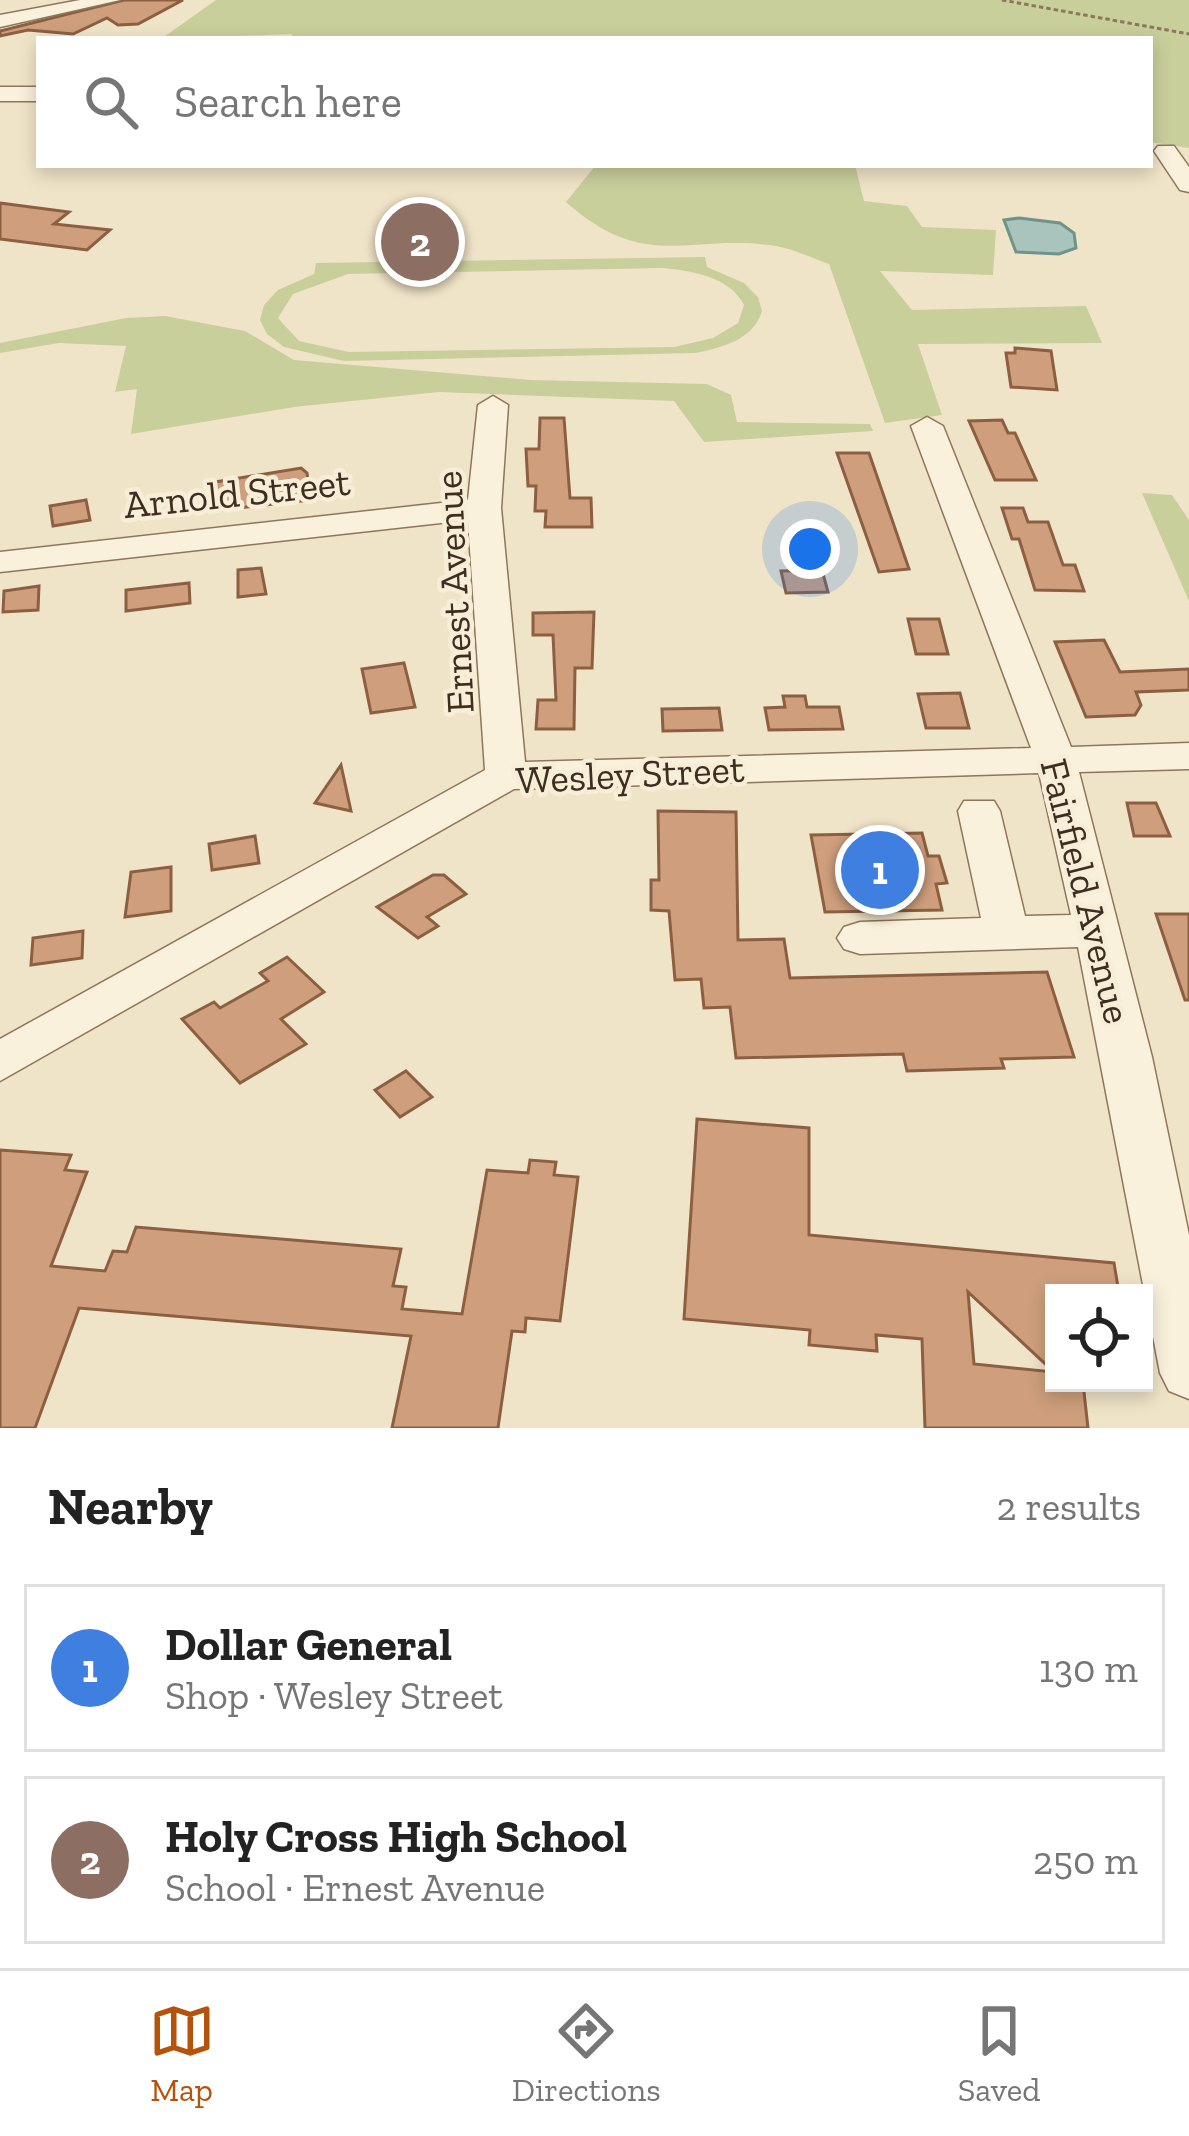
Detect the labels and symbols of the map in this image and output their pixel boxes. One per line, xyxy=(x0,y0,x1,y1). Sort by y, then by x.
pin: 2 xyxy=(381,197,459,287)
street label: Arnold Street xyxy=(121,458,353,528)
street label: Ernest Avenue xyxy=(424,470,484,714)
your location xyxy=(780,519,840,579)
street label: Wesley Street xyxy=(515,745,746,803)
street label: Fairfield Avenue xyxy=(1030,754,1142,1028)
pin: 1 xyxy=(841,825,919,915)

